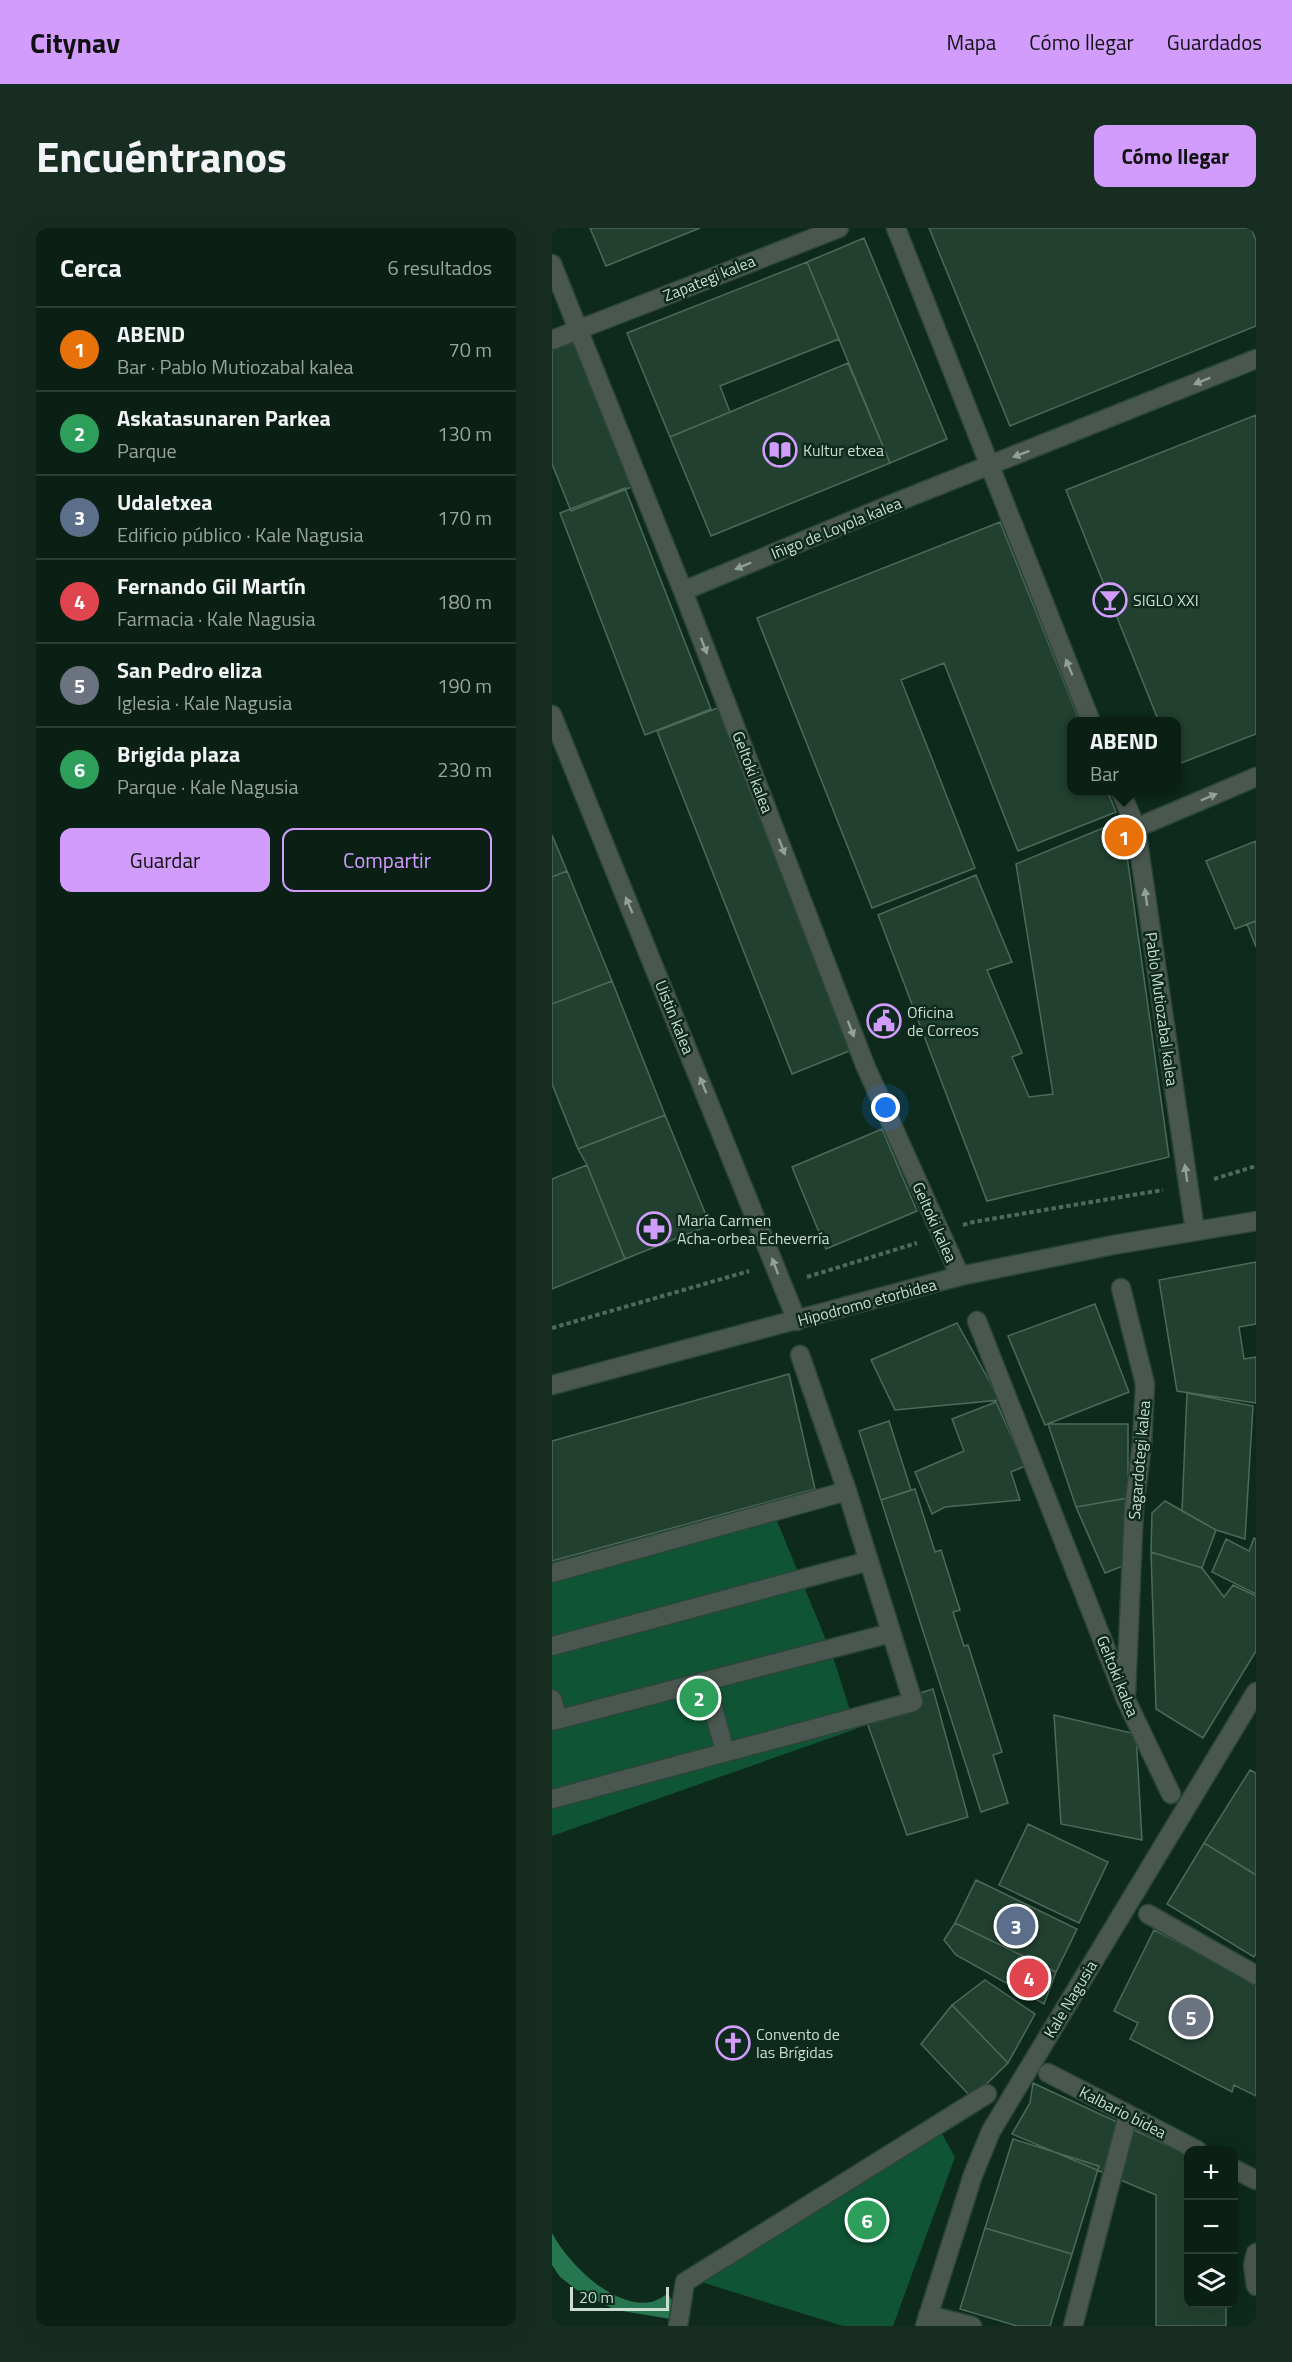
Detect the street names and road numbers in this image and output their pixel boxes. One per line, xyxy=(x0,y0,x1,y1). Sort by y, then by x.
street label: Zapategi kalea xyxy=(659,249,759,307)
street label: Iñigo de Loyola kalea xyxy=(767,491,905,565)
street label: Geltoki kalea xyxy=(726,728,780,816)
street label: Pablo Mutiozabal kalea xyxy=(1139,930,1185,1088)
street label: Uistin kalea xyxy=(649,976,701,1058)
street label: Geltoki kalea xyxy=(907,1178,963,1266)
street label: Hipodromo etorbidea xyxy=(795,1272,939,1332)
street label: Sagardotegi kalea xyxy=(1122,1399,1156,1521)
street label: Geltoki kalea xyxy=(1091,1632,1145,1720)
street label: Kale Nagusia xyxy=(1037,1956,1103,2042)
street label: Kalbario bidea xyxy=(1075,2080,1171,2144)

